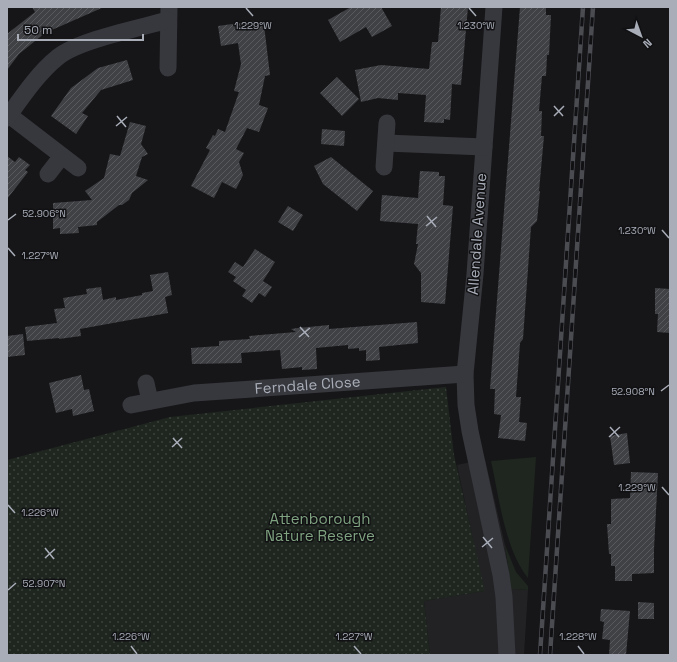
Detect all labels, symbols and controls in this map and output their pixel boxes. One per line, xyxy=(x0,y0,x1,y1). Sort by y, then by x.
scale bar xyxy=(18,16,143,42)
north arrow xyxy=(621,16,661,56)
text: 1.229°W xyxy=(234,19,272,32)
text: 1.230°W xyxy=(457,19,495,32)
text: 50 m xyxy=(24,22,52,38)
text: N xyxy=(640,36,655,51)
street label: Allendale Avenue xyxy=(463,172,490,296)
text: 52.906°N xyxy=(22,207,66,220)
text: 1.230°W xyxy=(618,224,656,237)
text: 1.227°W xyxy=(22,249,59,262)
street label: Ferndale Close xyxy=(254,371,361,398)
text: 52.908°N xyxy=(611,385,655,398)
text: 1.229°W xyxy=(618,481,656,494)
text: 1.226°W xyxy=(21,506,59,519)
park label: Attenborough Nature Reserve xyxy=(265,509,375,545)
text: 52.907°N xyxy=(23,577,65,590)
text: 1.226°W xyxy=(112,630,150,643)
text: 1.227°W xyxy=(336,630,373,643)
text: 1.228°W xyxy=(559,630,597,643)

